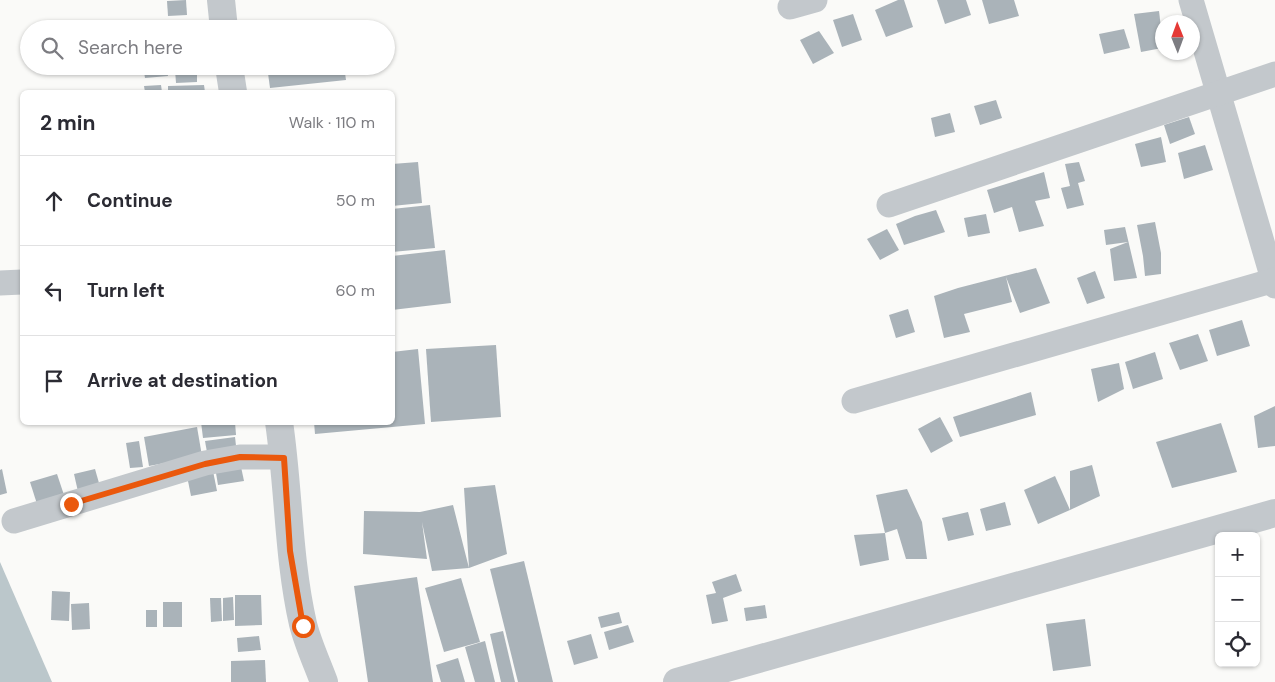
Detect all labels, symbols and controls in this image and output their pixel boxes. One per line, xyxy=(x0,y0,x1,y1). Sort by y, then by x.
north arrow xyxy=(1155,15,1200,60)
search box xyxy=(20,20,395,75)
icon: search xyxy=(38,34,66,62)
text: Search here xyxy=(78,35,183,60)
text: 2 min xyxy=(40,109,96,137)
text: Walk · 110 m xyxy=(289,112,375,133)
icon: ahead xyxy=(40,187,68,215)
text: Continue xyxy=(87,188,173,213)
text: 50 m xyxy=(336,190,375,211)
icon: left xyxy=(40,277,68,305)
text: Turn left xyxy=(87,278,165,303)
text: 60 m xyxy=(335,280,375,301)
icon: arrive xyxy=(40,367,68,395)
text: Arrive at destination xyxy=(87,368,278,393)
route end xyxy=(60,493,83,516)
map controls xyxy=(1215,532,1260,667)
button: + xyxy=(1215,532,1260,577)
button: − xyxy=(1215,577,1260,622)
route start xyxy=(292,615,315,638)
button: locate xyxy=(1215,622,1260,667)

